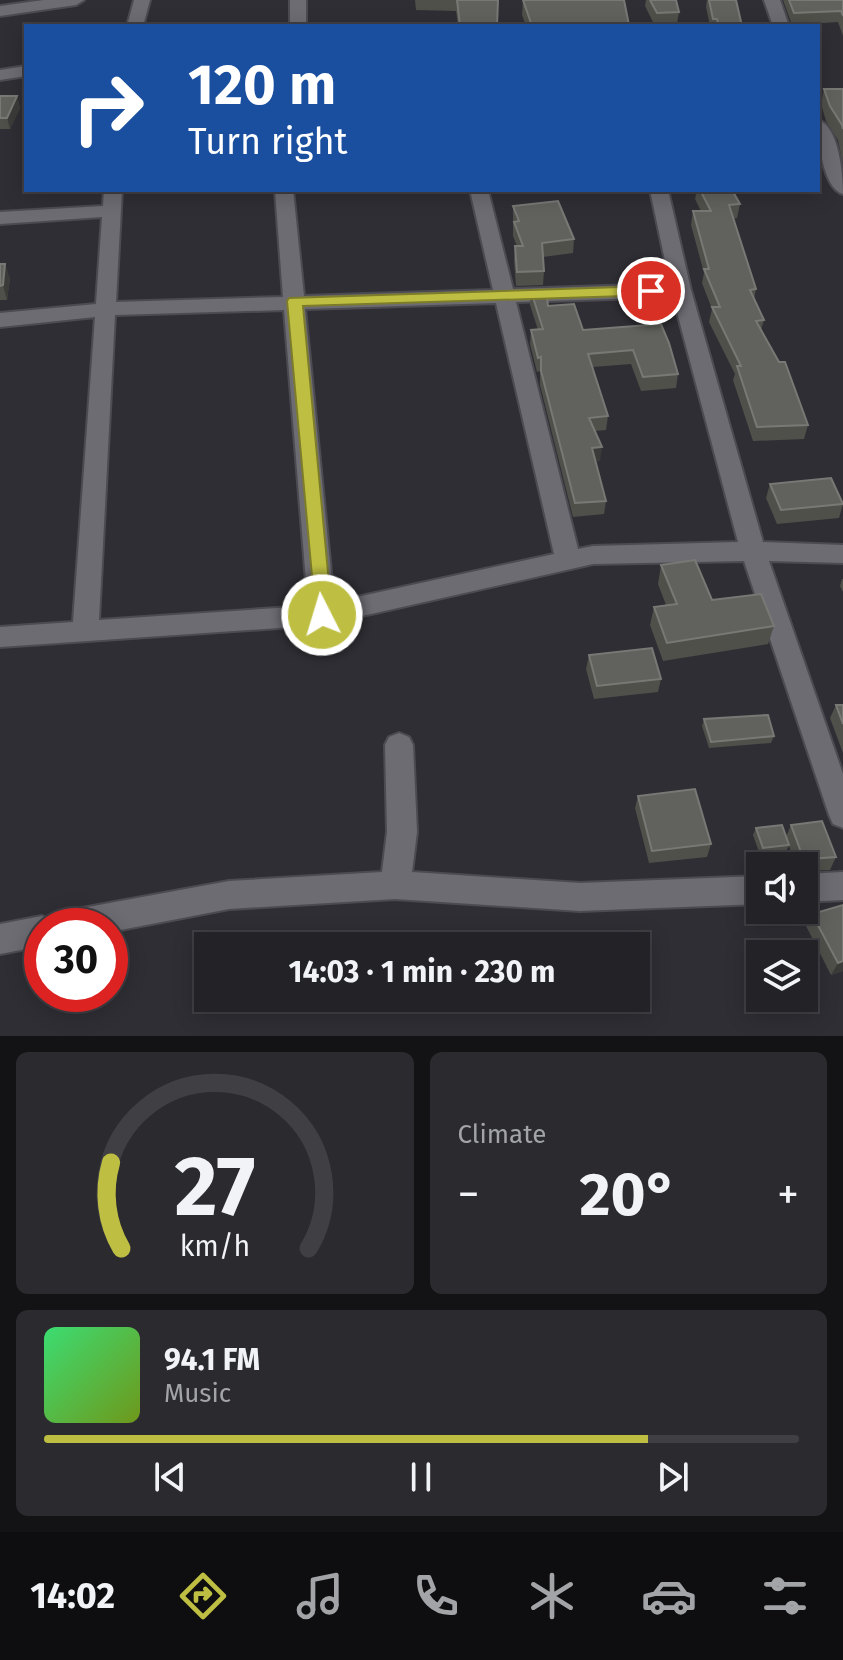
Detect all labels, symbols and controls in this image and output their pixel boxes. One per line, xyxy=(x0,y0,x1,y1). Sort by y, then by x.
text: 120 m xyxy=(188,52,336,119)
icon: right xyxy=(56,56,160,160)
text: Turn right xyxy=(188,120,348,164)
pin xyxy=(617,257,685,325)
icon: arrive xyxy=(629,269,673,313)
position arrow xyxy=(280,573,364,657)
map controls xyxy=(746,852,818,1012)
button: sound xyxy=(746,852,818,924)
speed limit sign: 30 xyxy=(24,908,128,1012)
button: layers xyxy=(746,940,818,1012)
text: 14:03 · 1 min · 230 m xyxy=(289,954,555,990)
text: Climate xyxy=(458,1119,546,1150)
text: 27 xyxy=(174,1137,255,1237)
text: 20° xyxy=(580,1159,677,1231)
text: − xyxy=(458,1168,480,1221)
text: + xyxy=(777,1168,799,1221)
text: km/h xyxy=(179,1229,250,1264)
text: 94.1 FM xyxy=(164,1342,260,1378)
text: Music xyxy=(164,1378,231,1409)
icon: previous xyxy=(148,1455,192,1499)
icon: pause xyxy=(399,1455,443,1499)
icon: next xyxy=(651,1455,695,1499)
icon: directions xyxy=(175,1568,231,1624)
icon: music xyxy=(292,1568,348,1624)
icon: phone xyxy=(408,1568,464,1624)
icon: climate xyxy=(524,1568,580,1624)
icon: car xyxy=(641,1568,697,1624)
icon: filters xyxy=(757,1568,813,1624)
text: 14:02 xyxy=(30,1574,115,1618)

